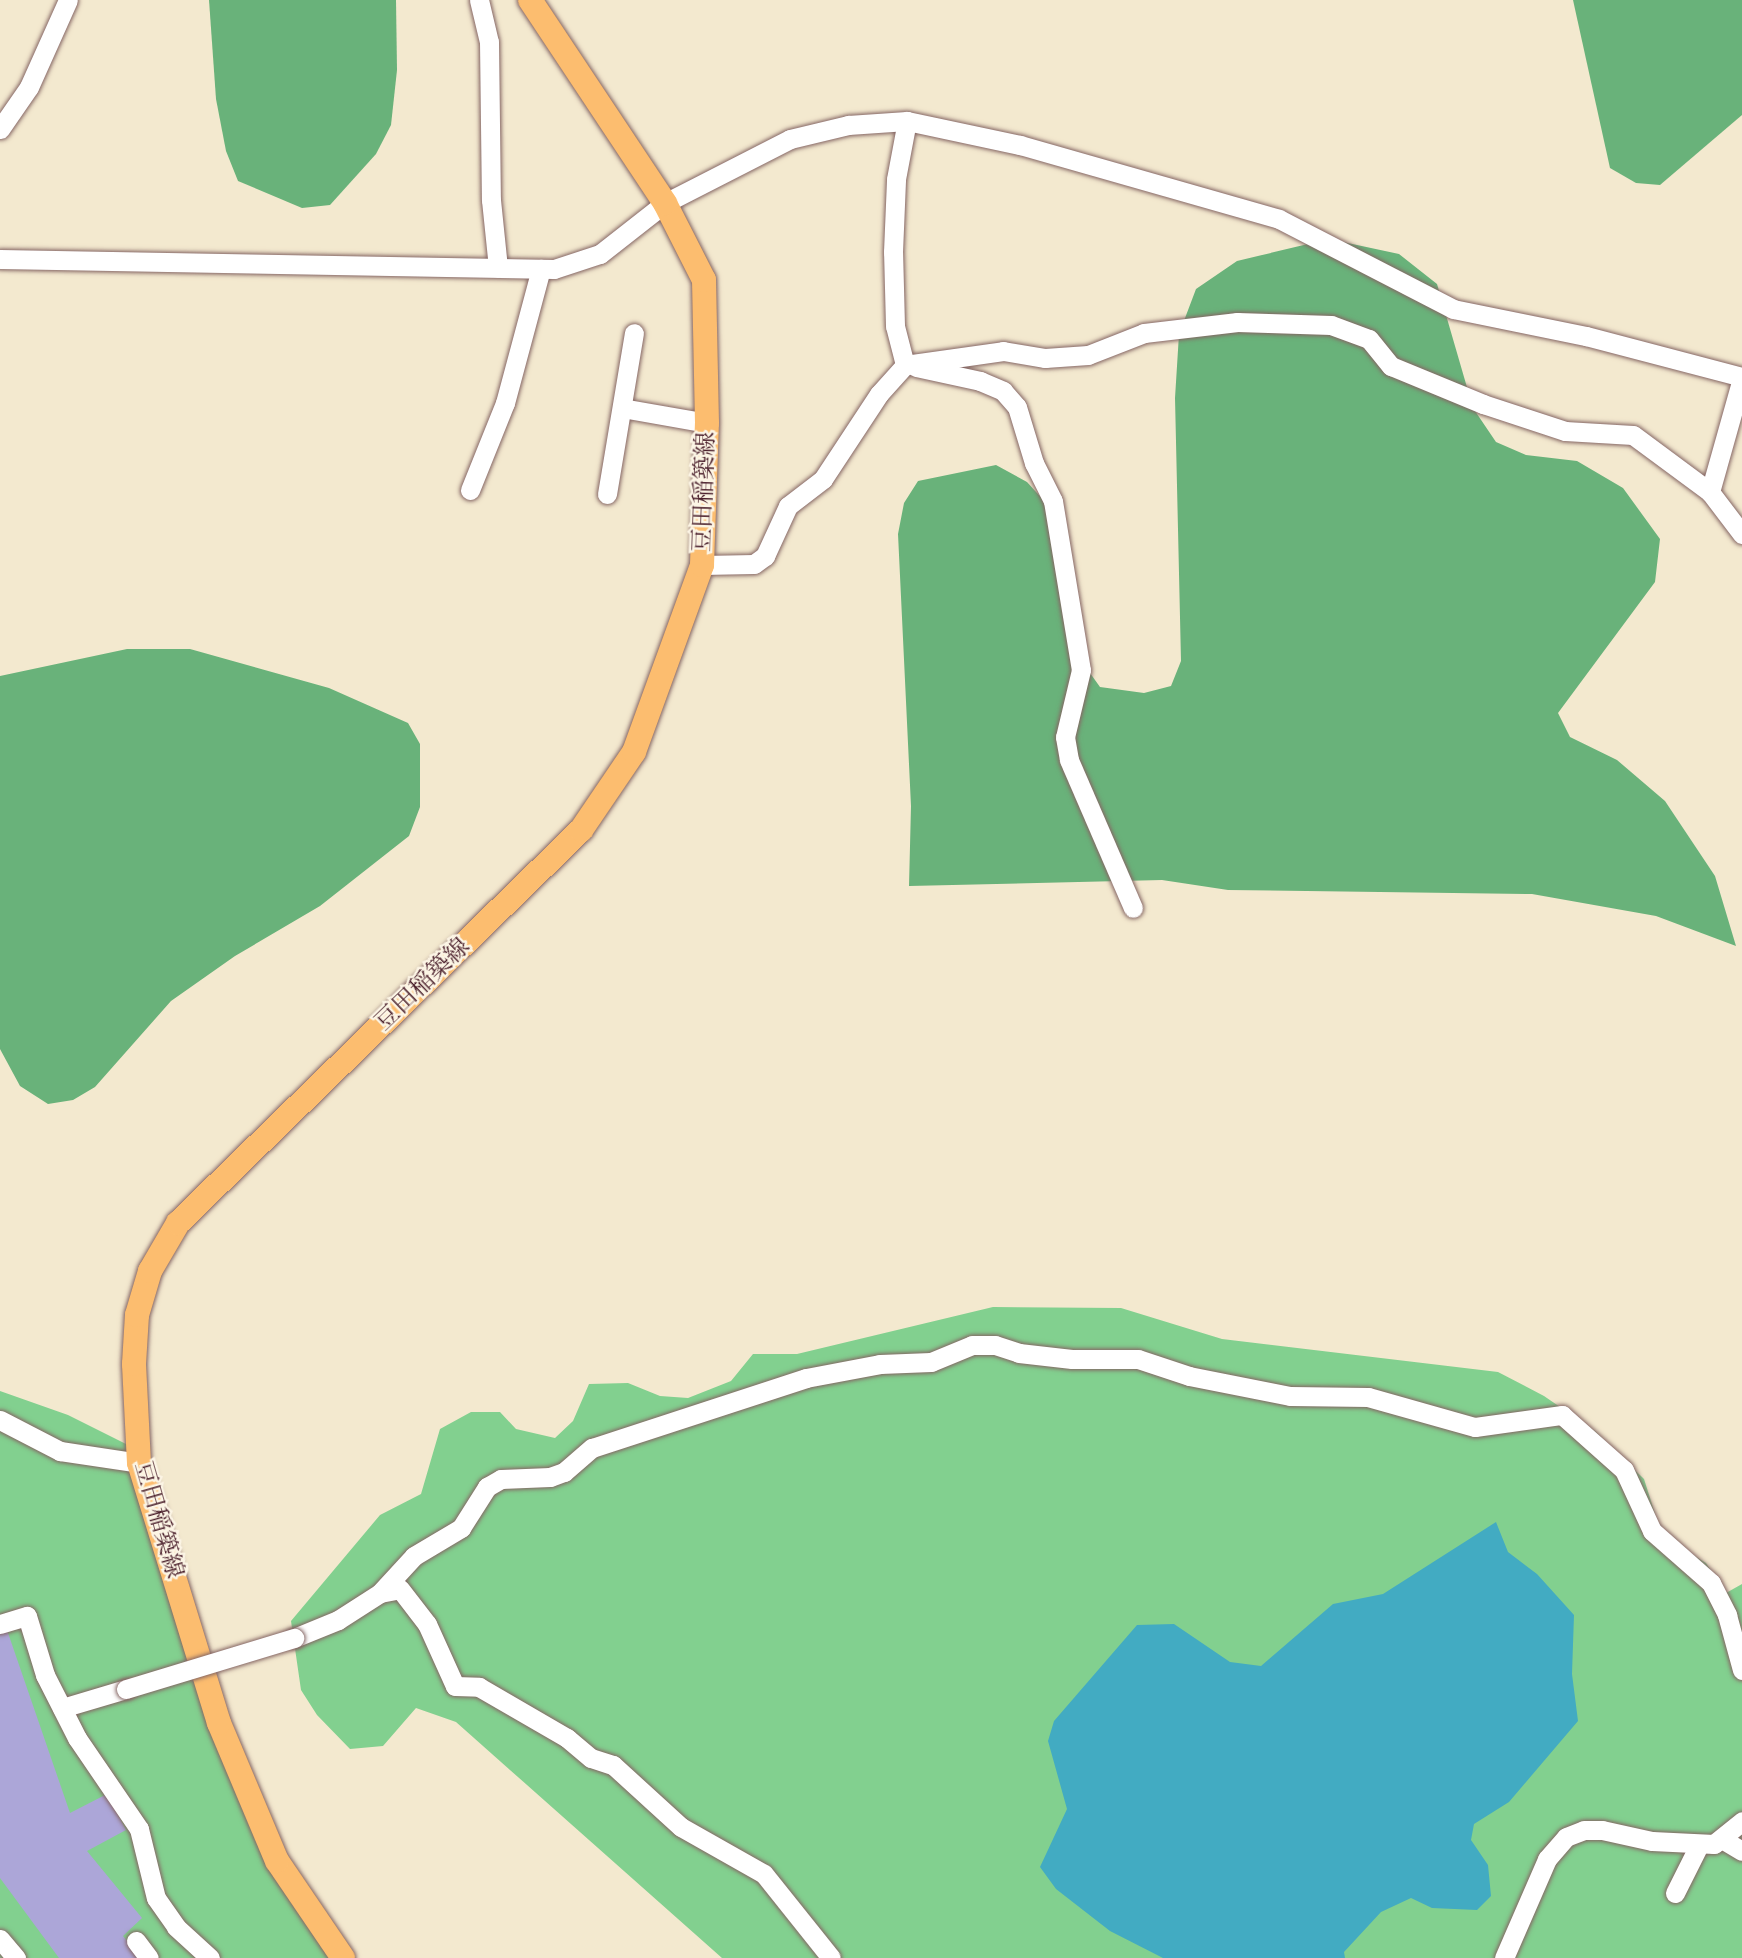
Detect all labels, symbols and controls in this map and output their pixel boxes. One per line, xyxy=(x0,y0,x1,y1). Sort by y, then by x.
street label: 豆田稲築線 xyxy=(689,432,721,552)
street label: 豆田稲築線 xyxy=(370,933,476,1037)
street label: 豆田稲築線 xyxy=(128,1458,188,1582)

